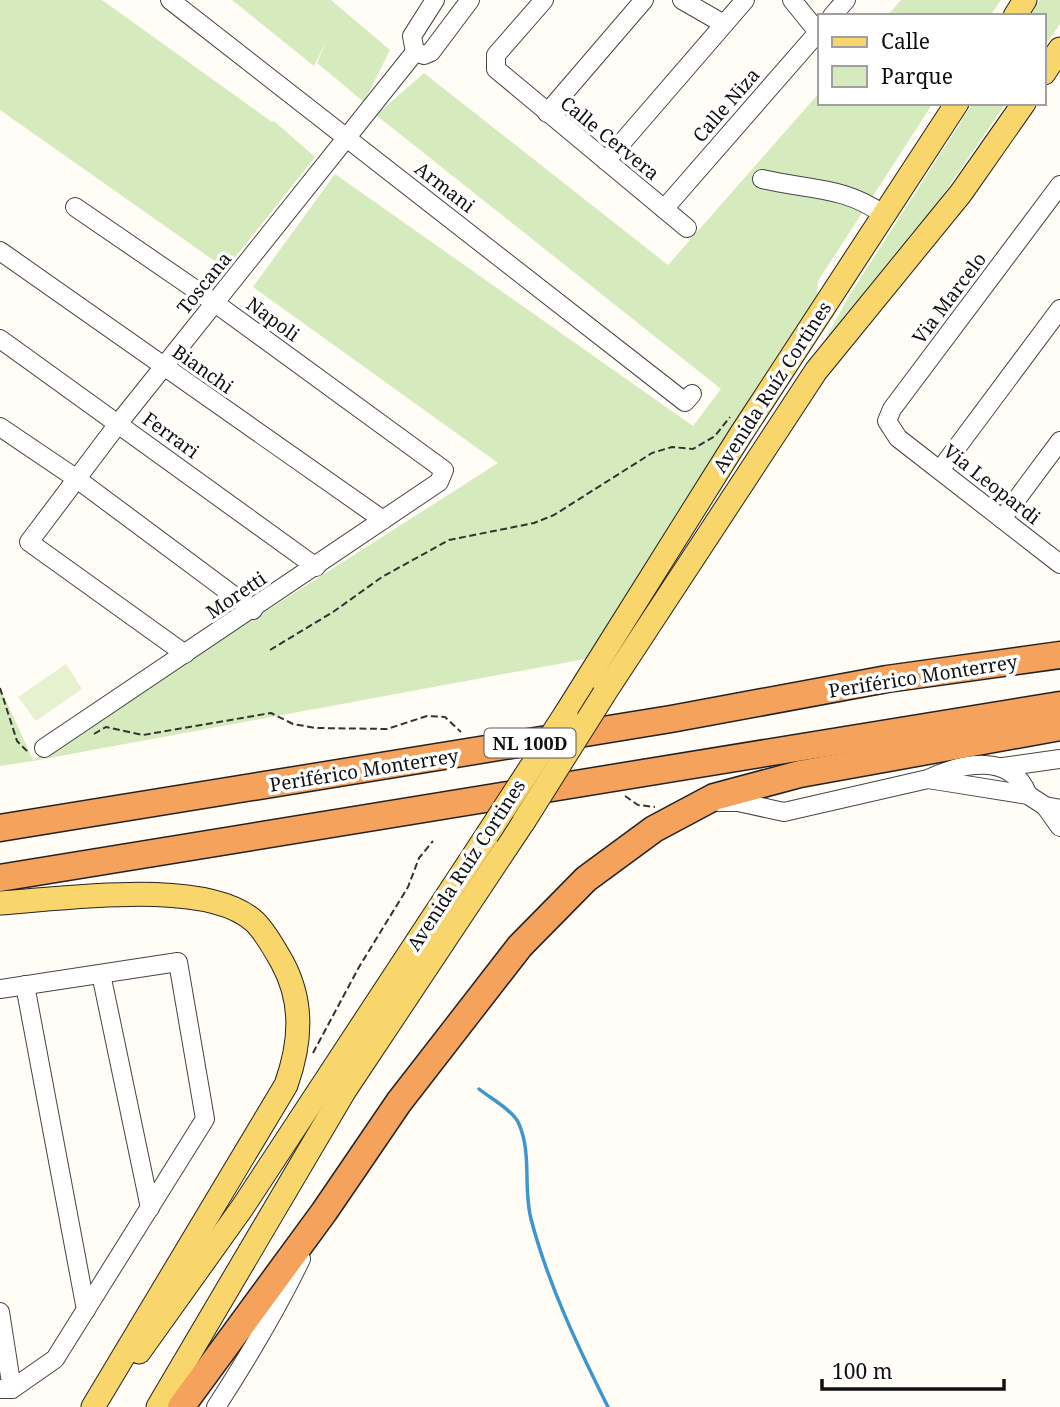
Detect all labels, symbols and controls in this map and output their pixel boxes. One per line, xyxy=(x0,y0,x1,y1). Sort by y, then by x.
legend xyxy=(818,14,1046,105)
text: Calle xyxy=(881,27,930,55)
street label: Calle Niza xyxy=(687,62,765,148)
text: Parque xyxy=(881,62,953,90)
street label: Calle Cervera xyxy=(555,90,665,186)
street label: Armani xyxy=(410,155,480,219)
street label: Toscana xyxy=(171,246,237,320)
street label: Via Marcelo xyxy=(906,247,992,349)
street label: Napoli xyxy=(241,291,305,347)
street label: Avenida Ruíz Cortines xyxy=(707,296,837,478)
street label: Bianchi xyxy=(167,339,239,399)
street label: Ferrari xyxy=(138,406,204,464)
street label: Via Leopardi xyxy=(938,438,1046,530)
street label: Moretti xyxy=(201,565,271,625)
street label: Periférico Monterrey xyxy=(827,648,1020,704)
road number: NL 100D xyxy=(484,728,576,758)
street label: Periférico Monterrey xyxy=(268,742,461,798)
street label: Avenida Ruíz Cortines xyxy=(401,774,531,956)
scale bar xyxy=(822,1348,1004,1392)
text: 100 m xyxy=(832,1357,893,1385)

